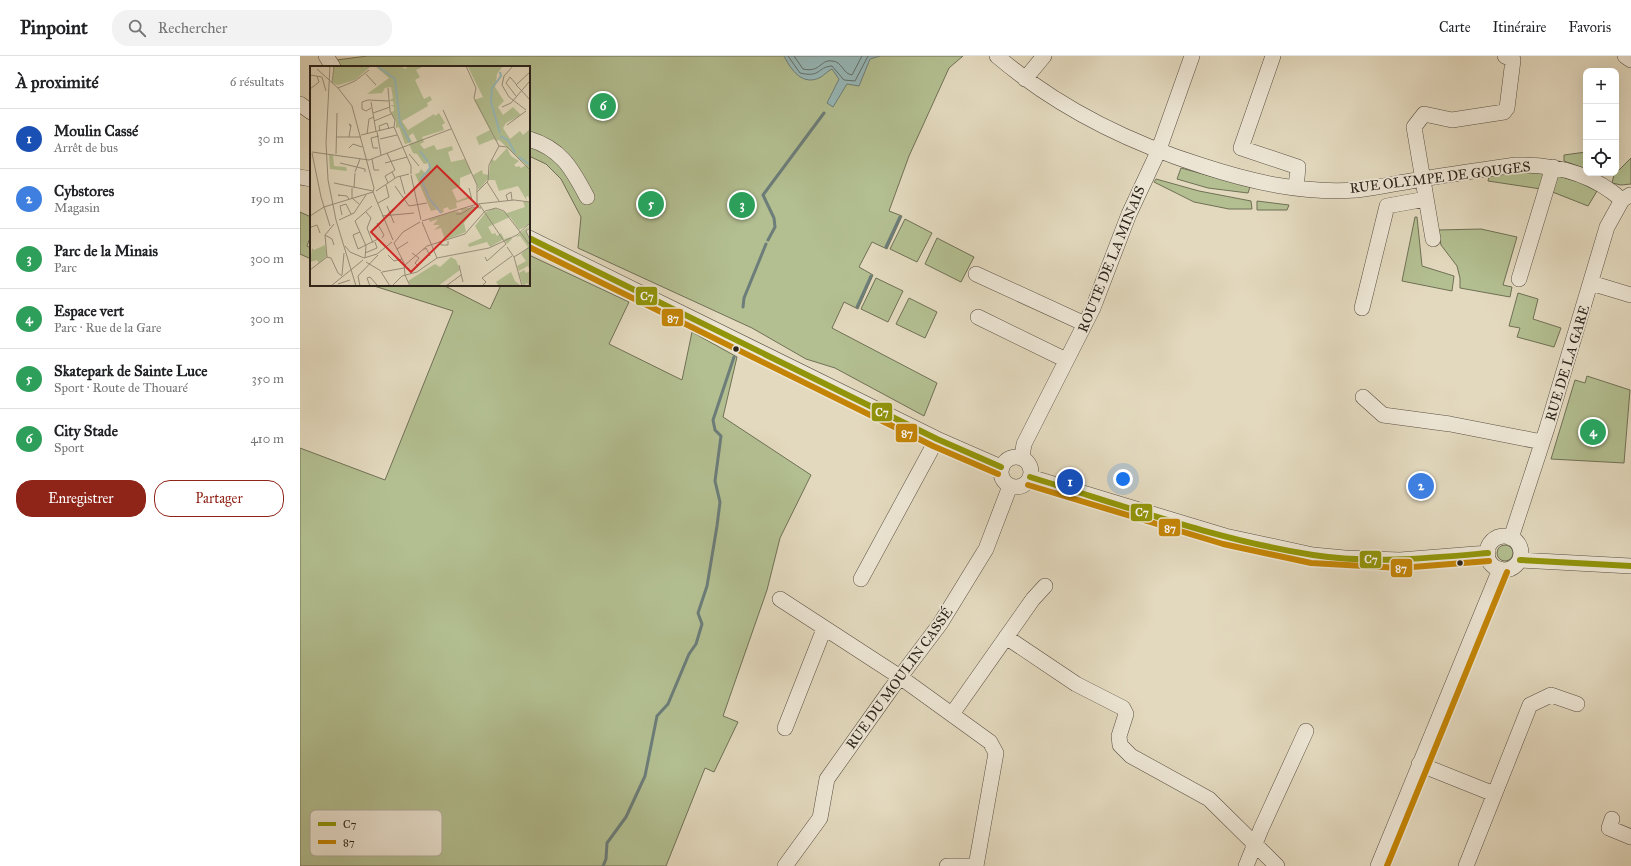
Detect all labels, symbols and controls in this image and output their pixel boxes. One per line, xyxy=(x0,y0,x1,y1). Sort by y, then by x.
search box xyxy=(112,10,392,46)
text: Pinpoint xyxy=(20,16,88,39)
icon: search xyxy=(126,17,148,39)
text: Rechercher xyxy=(158,19,227,37)
text: Carte xyxy=(1439,19,1471,36)
text: Itinéraire xyxy=(1493,19,1546,36)
text: Favoris xyxy=(1568,19,1611,36)
inset map xyxy=(310,66,530,286)
map controls xyxy=(1583,68,1619,176)
button: + xyxy=(1583,68,1619,104)
text: À proximité xyxy=(16,72,99,93)
text: 6 résultats xyxy=(230,74,284,90)
pin: 6 xyxy=(590,91,616,121)
button: − xyxy=(1583,104,1619,140)
text: Moulin Cassé xyxy=(54,122,138,140)
text: 1 xyxy=(26,131,32,147)
text: 30 m xyxy=(258,131,284,147)
text: Arrêt de bus xyxy=(54,140,118,156)
button: locate xyxy=(1583,140,1619,176)
street label: RUE OLYMPE DE GOUGES xyxy=(1349,158,1532,197)
text: Cybstores xyxy=(54,182,114,200)
street label: ROUTE DE LA MINAIS xyxy=(1074,183,1149,335)
pin: 5 xyxy=(638,189,664,219)
pin: 3 xyxy=(729,190,755,220)
text: 2 xyxy=(26,191,32,207)
text: 190 m xyxy=(251,191,284,207)
text: Magasin xyxy=(54,200,100,216)
text: Parc de la Minais xyxy=(54,242,158,260)
text: 3 xyxy=(26,251,32,267)
text: 300 m xyxy=(250,251,284,267)
text: Parc xyxy=(54,260,77,276)
line badge: C7 xyxy=(635,286,658,306)
text: C7 xyxy=(640,290,654,303)
text: Espace vert xyxy=(54,302,124,320)
street label: RUE DE LA GARE xyxy=(1542,303,1593,423)
line badge: 87 xyxy=(661,308,684,327)
text: 4 xyxy=(25,311,33,327)
text: 300 m xyxy=(250,311,284,327)
text: 87 xyxy=(667,312,679,325)
text: Parc · Rue de la Gare xyxy=(54,320,161,336)
unlabelled marker xyxy=(731,344,741,354)
text: Skatepark de Sainte Luce xyxy=(54,362,208,380)
text: 5 xyxy=(26,371,32,387)
text: 350 m xyxy=(251,371,284,387)
text: Sport · Route de Thouaré xyxy=(54,380,188,396)
line badge: C7 xyxy=(871,402,893,422)
text: C7 xyxy=(875,406,889,419)
pin: 4 xyxy=(1580,417,1606,447)
text: City Stade xyxy=(54,422,118,440)
line badge: 87 xyxy=(895,423,918,443)
text: 87 xyxy=(901,427,913,440)
text: 6 xyxy=(26,431,32,447)
text: 410 m xyxy=(250,431,284,447)
text: Sport xyxy=(54,440,84,456)
pin: 1 xyxy=(1057,467,1083,497)
your location xyxy=(1113,469,1133,489)
pin: 2 xyxy=(1408,471,1434,501)
button: Enregistrer xyxy=(16,480,146,517)
button: Partager xyxy=(154,480,284,517)
line badge: C7 xyxy=(1130,503,1153,522)
text: C7 xyxy=(1135,506,1149,519)
line badge: 87 xyxy=(1158,518,1181,537)
text: 87 xyxy=(1164,522,1176,535)
line badge: C7 xyxy=(1359,550,1382,569)
text: C7 xyxy=(1364,553,1378,566)
line badge: 87 xyxy=(1390,558,1413,578)
unlabelled marker xyxy=(1455,558,1465,568)
text: 87 xyxy=(1395,562,1407,575)
street label: RUE DU MOULIN CASSÉ xyxy=(841,603,956,752)
legend xyxy=(310,810,442,856)
text: C7 xyxy=(343,818,356,831)
text: 87 xyxy=(343,836,355,849)

